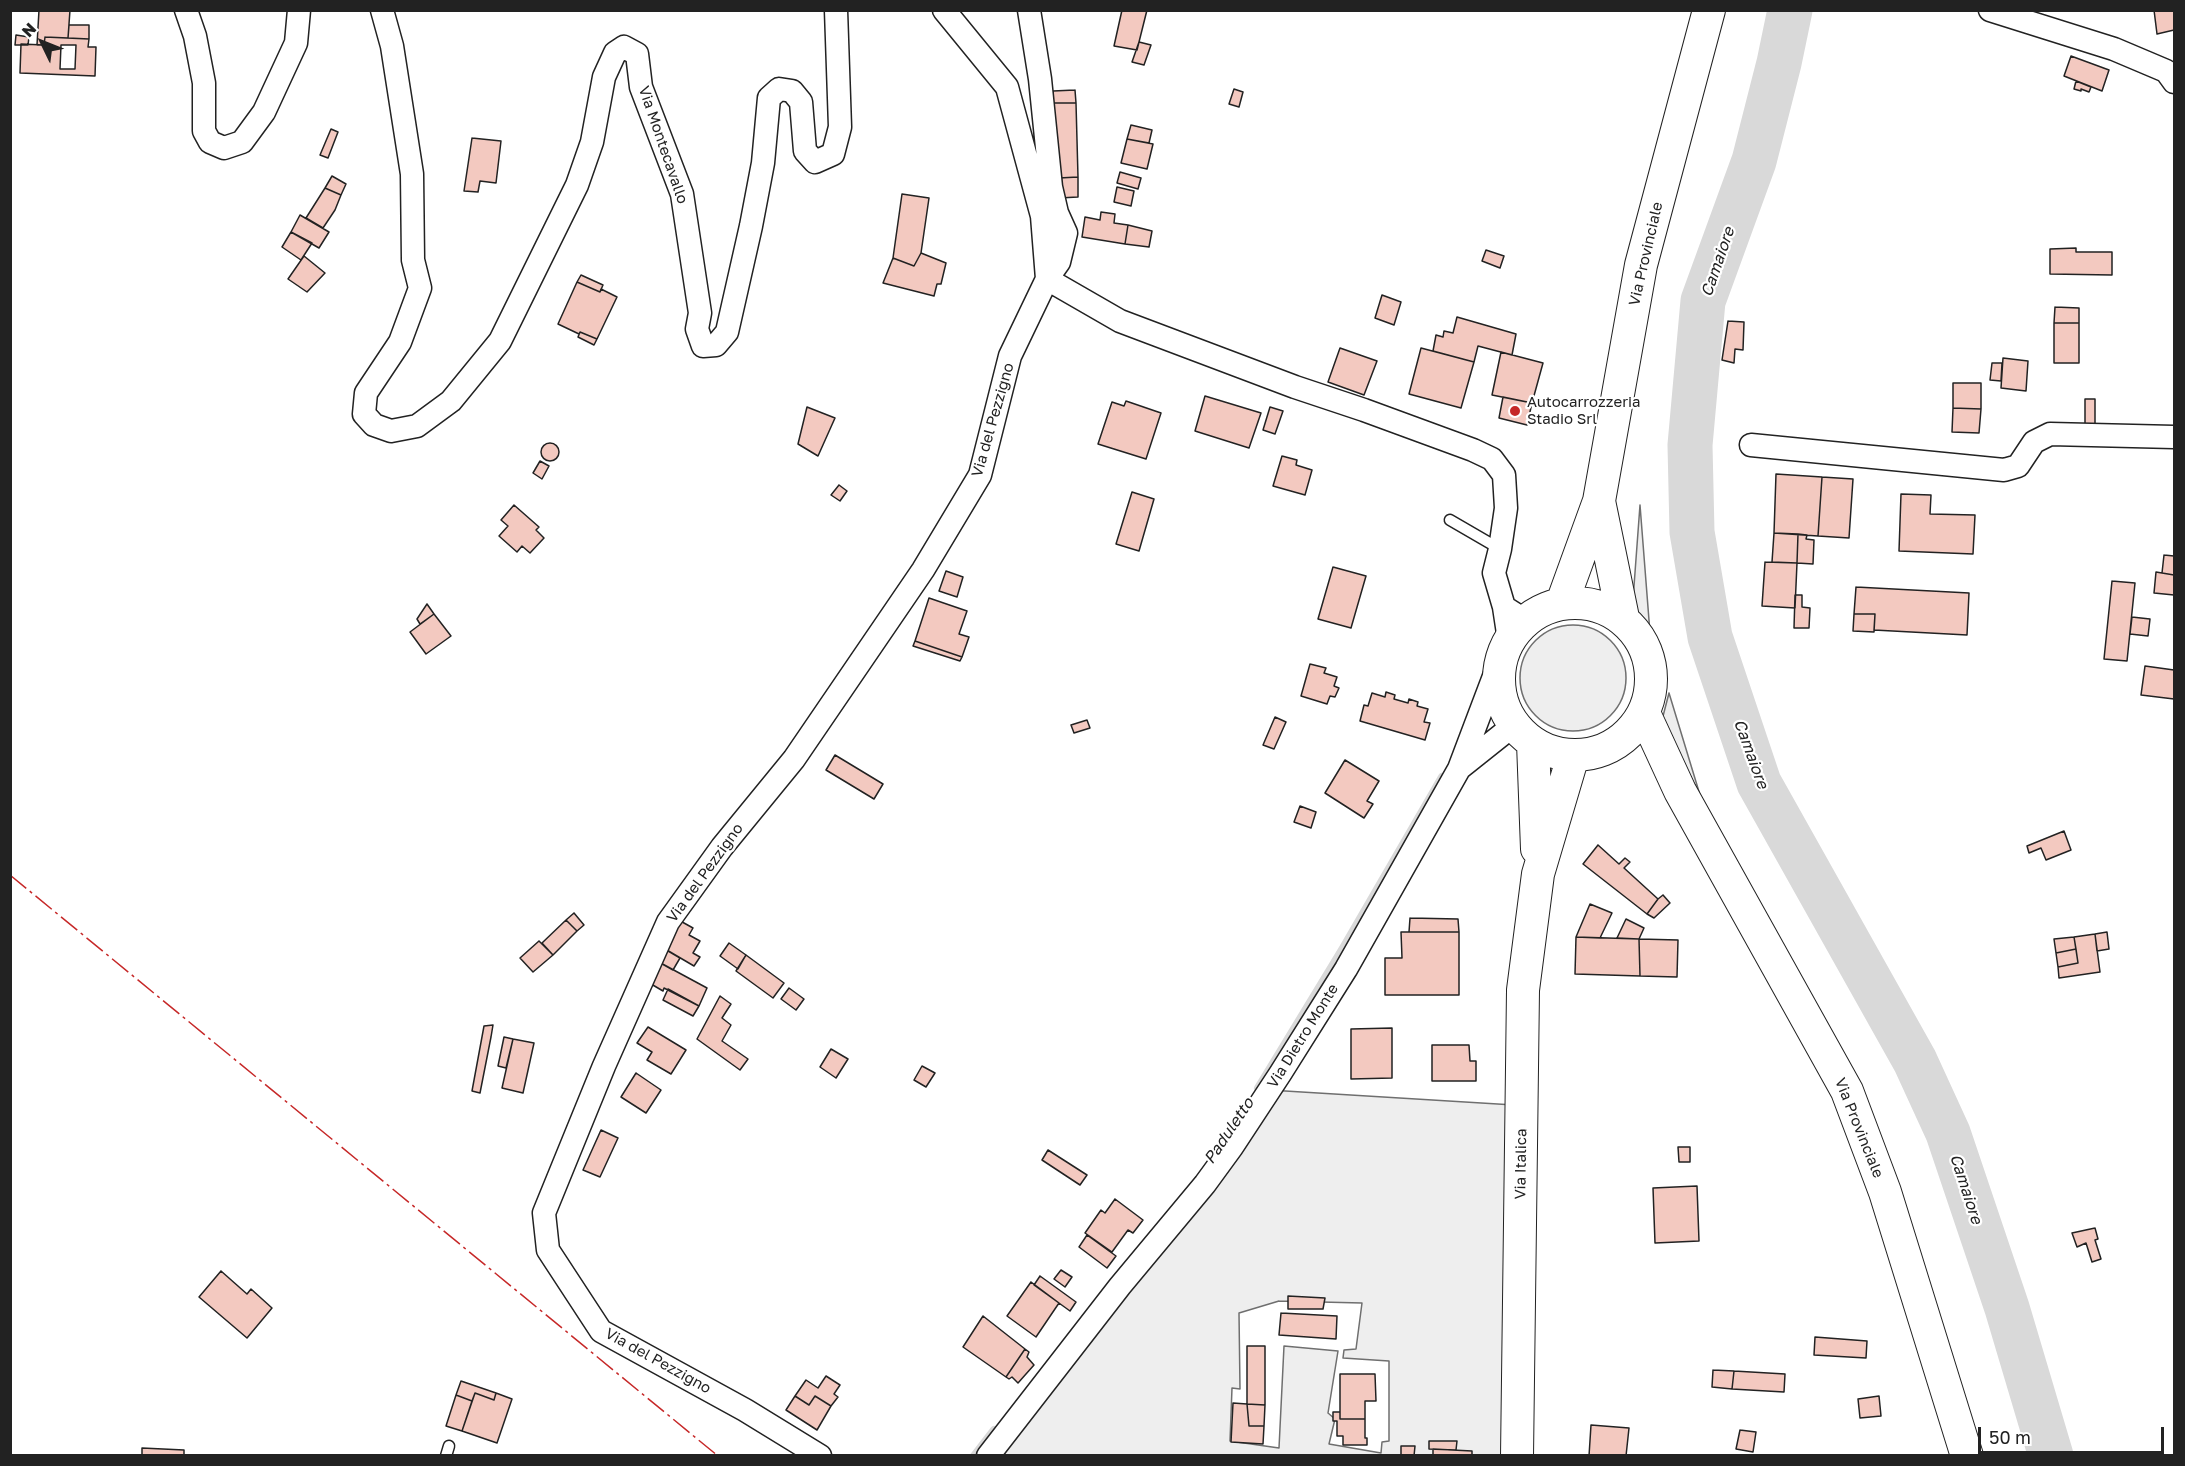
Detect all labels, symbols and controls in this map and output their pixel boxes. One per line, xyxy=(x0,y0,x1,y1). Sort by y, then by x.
north arrow xyxy=(12,12,72,72)
text: N xyxy=(17,18,40,41)
street label: Via Montecavallo xyxy=(634,84,692,206)
street label: Via Provinciale xyxy=(1625,200,1667,308)
water label: Camaiore xyxy=(1697,225,1739,299)
street label: Via del Pezzigno xyxy=(968,361,1018,479)
place label: Autocarrozzeria Stadio Srl xyxy=(1527,393,1641,428)
marker: Autocarrozzeria Stadio Srl xyxy=(1508,404,1522,418)
water label: Camaiore xyxy=(1730,717,1772,791)
street label: Via del Pezzigno xyxy=(663,820,747,926)
street label: Via Dietro Monte xyxy=(1264,981,1342,1091)
street label: Via Provinciale xyxy=(1831,1075,1887,1181)
water label: Paduletto xyxy=(1200,1094,1258,1168)
street label: Via Italica xyxy=(1511,1128,1531,1200)
water label: Camaiore xyxy=(1946,1152,1986,1226)
street label: Via del Pezzigno xyxy=(602,1325,714,1397)
scale bar xyxy=(1981,1415,2167,1453)
text: 50 m xyxy=(1989,1426,2031,1448)

